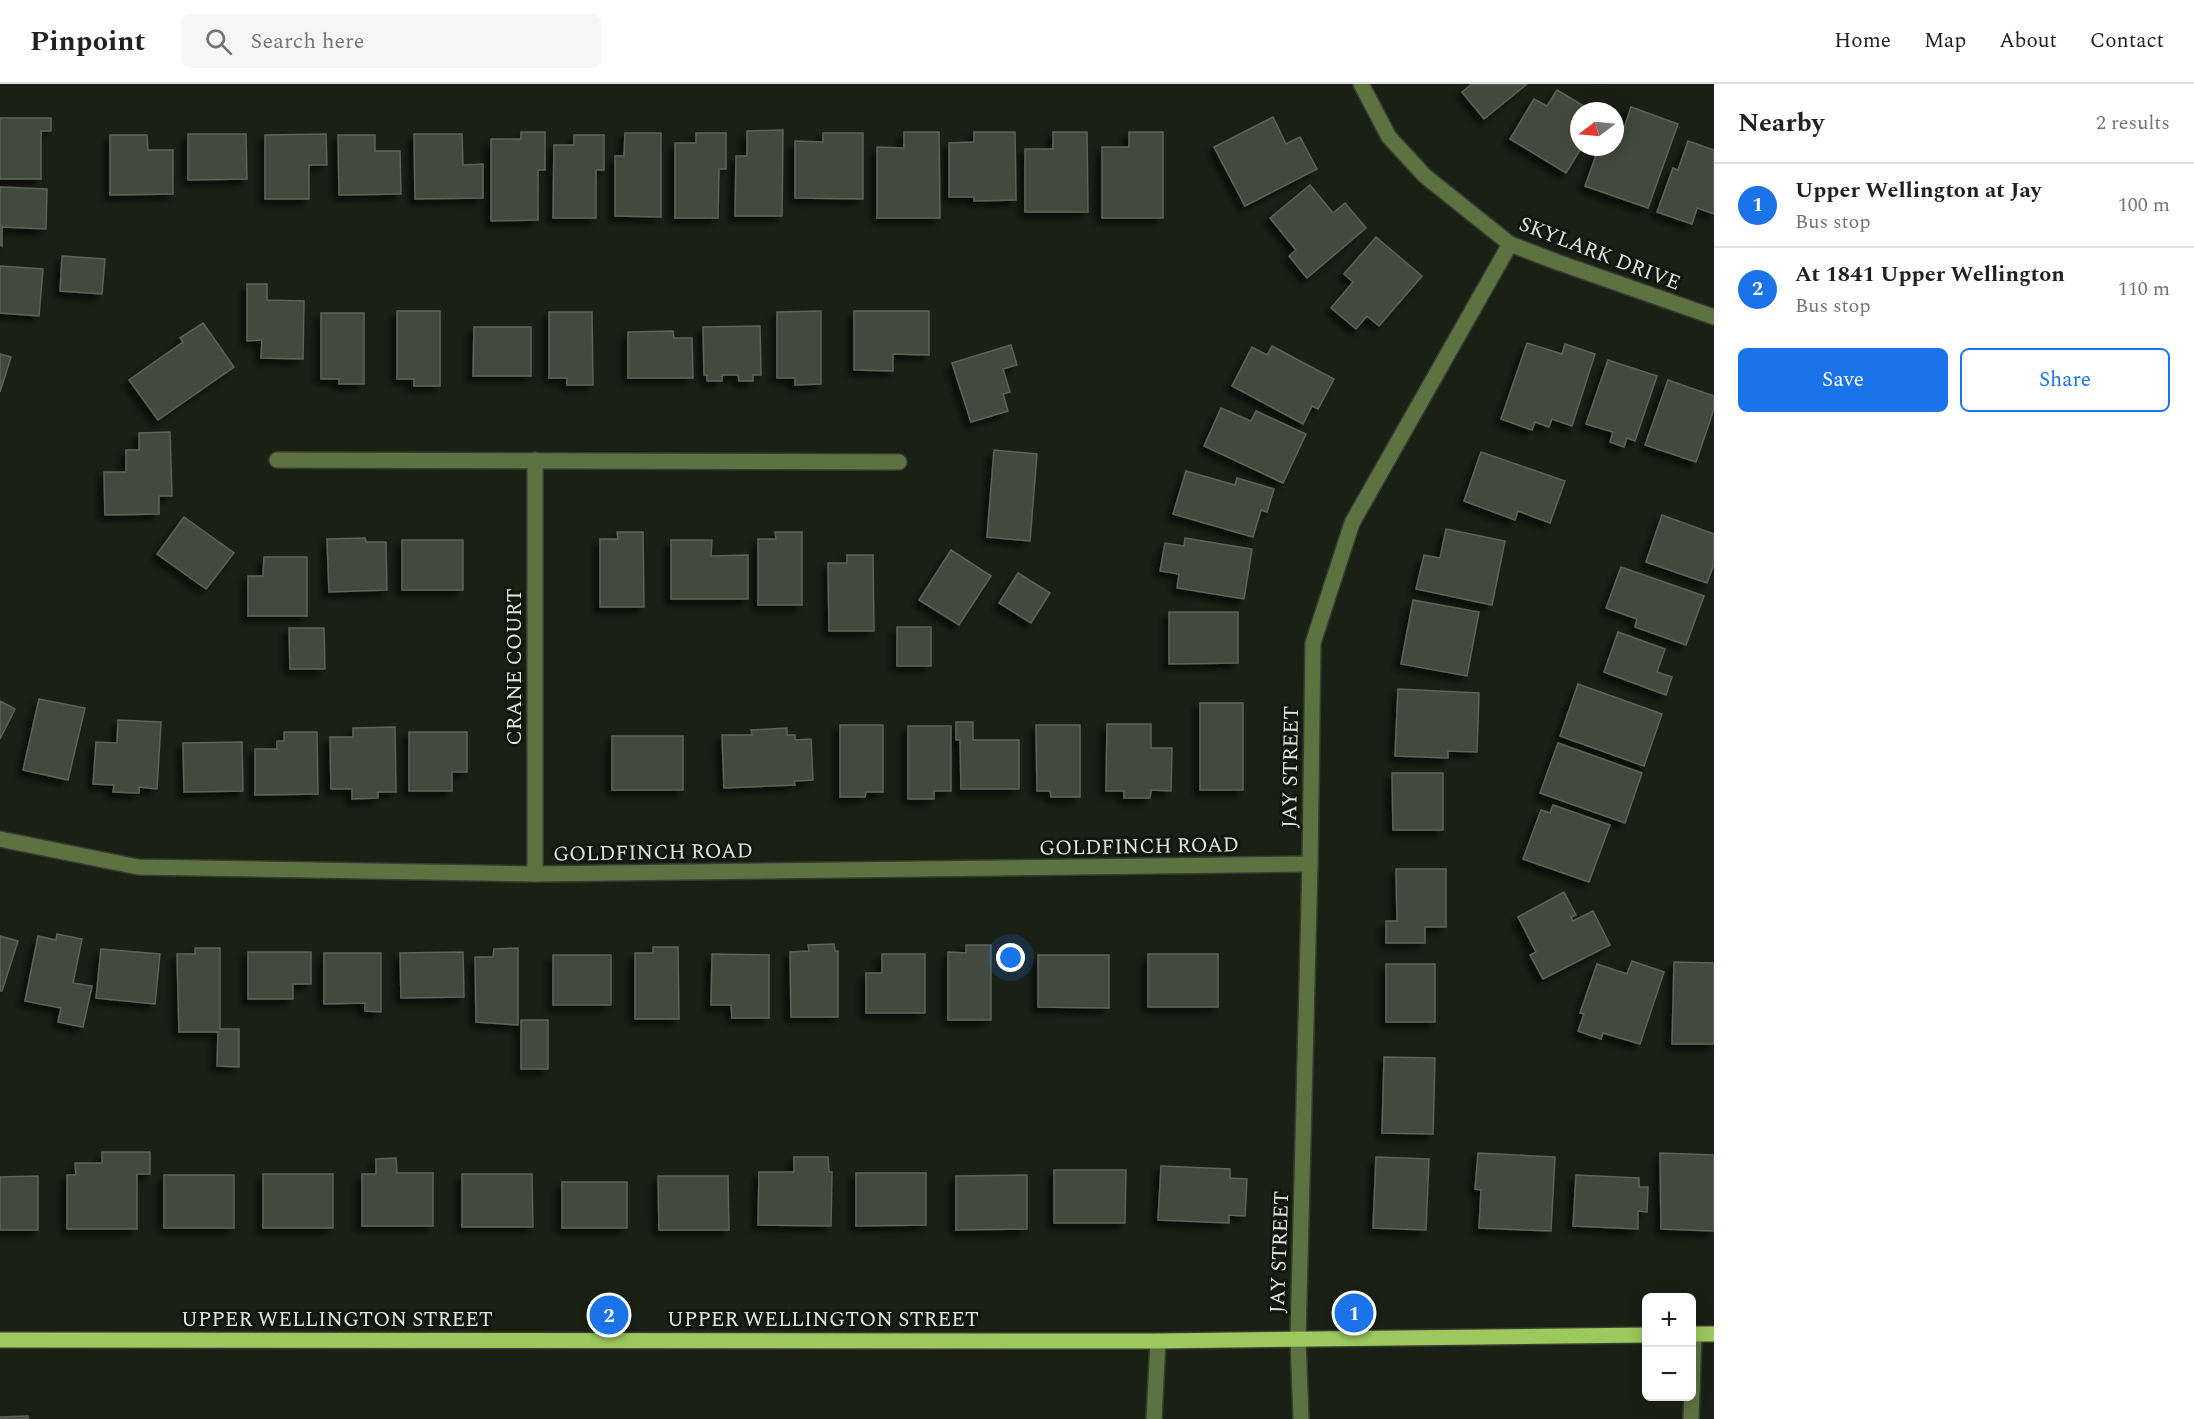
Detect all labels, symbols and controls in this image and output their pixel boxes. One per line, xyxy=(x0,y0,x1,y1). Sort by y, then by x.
search box xyxy=(181,14,601,68)
text: Pinpoint xyxy=(30,20,145,63)
icon: search xyxy=(202,25,235,58)
text: Search here xyxy=(250,25,364,58)
text: Home xyxy=(1834,25,1891,57)
text: Map xyxy=(1924,25,1966,57)
text: About xyxy=(1999,25,2057,57)
text: Contact xyxy=(2090,25,2164,57)
north arrow xyxy=(1570,102,1624,156)
text: Nearby xyxy=(1738,103,1824,143)
text: 2 results xyxy=(2096,108,2170,138)
text: Upper Wellington at Jay xyxy=(1795,174,2041,207)
text: 1 xyxy=(1752,190,1763,220)
text: 100 m xyxy=(2118,190,2170,220)
text: Bus stop xyxy=(1795,207,1871,237)
street label: SKYLARK DRIVE xyxy=(1514,208,1685,299)
text: At 1841 Upper Wellington xyxy=(1795,258,2065,291)
text: 2 xyxy=(1752,274,1763,304)
text: 110 m xyxy=(2118,274,2170,304)
text: Bus stop xyxy=(1795,291,1871,321)
button: Save xyxy=(1738,348,1948,412)
button: Share xyxy=(1960,348,2170,412)
street label: CRANE COURT xyxy=(499,588,531,746)
street label: JAY STREET xyxy=(1274,706,1308,829)
street label: GOLDFINCH ROAD xyxy=(1039,829,1239,865)
street label: GOLDFINCH ROAD xyxy=(553,835,753,871)
your location xyxy=(996,943,1025,972)
street label: JAY STREET xyxy=(1262,1190,1298,1314)
pin: 1 xyxy=(1334,1290,1374,1336)
pin: 2 xyxy=(590,1292,628,1338)
map controls xyxy=(1642,1293,1696,1401)
button: + xyxy=(1642,1293,1696,1347)
street label: UPPER WELLINGTON STREET xyxy=(181,1304,493,1336)
street label: UPPER WELLINGTON STREET xyxy=(667,1304,979,1336)
button: − xyxy=(1642,1347,1696,1401)

